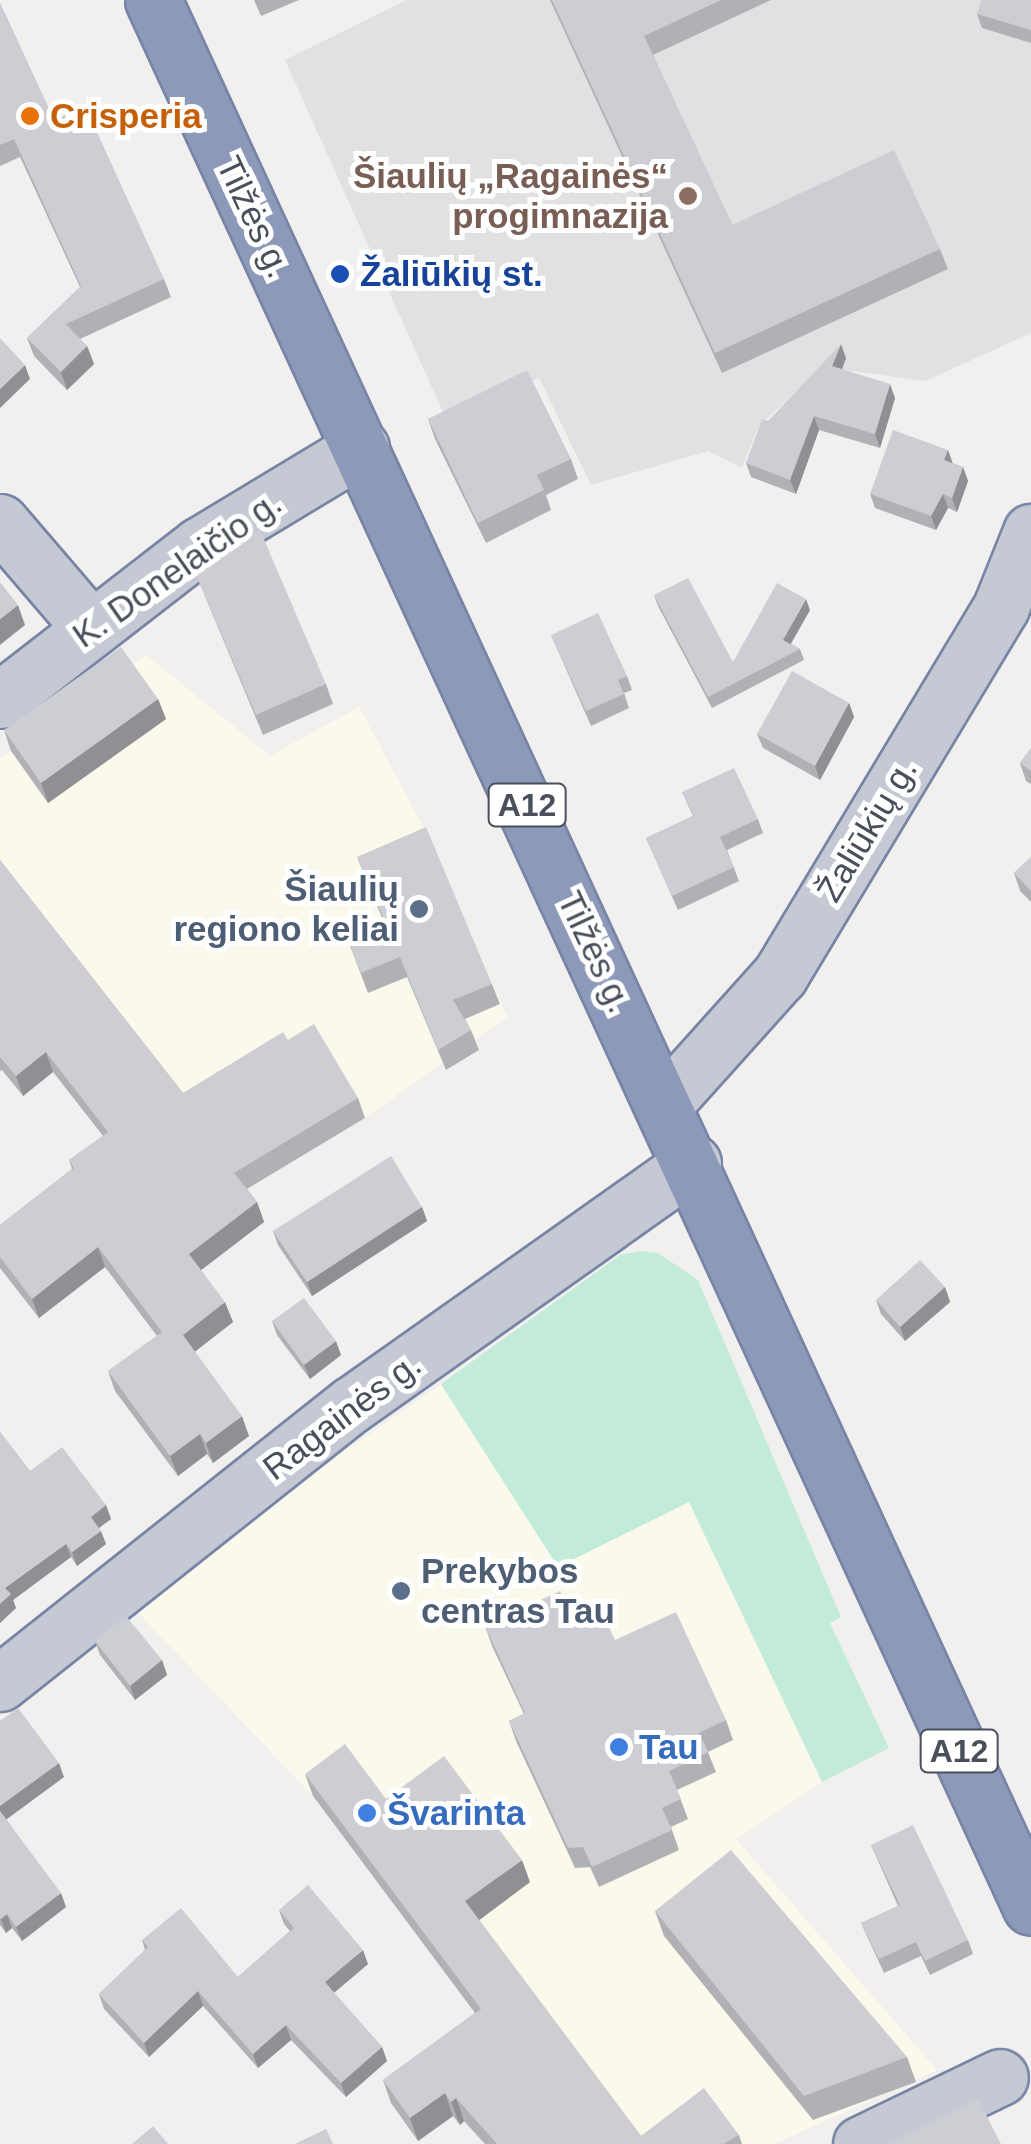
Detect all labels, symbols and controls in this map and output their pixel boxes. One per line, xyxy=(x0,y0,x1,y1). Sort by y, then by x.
place label: Crisperia xyxy=(50,95,202,137)
marker: Crisperia xyxy=(19,105,41,127)
street label: Tilžės g. xyxy=(208,150,300,284)
place label: Šiaulių „Ragainės“ progimnazija xyxy=(353,155,668,237)
marker: Šiaulių „Ragainės“ progimnazija xyxy=(677,185,699,207)
place label: Žaliūkių st. xyxy=(360,253,543,295)
marker: Žaliūkių st. xyxy=(329,263,351,285)
street label: K. Donelaičio g. xyxy=(65,481,289,657)
street label: Žaliūkių g. xyxy=(808,751,926,909)
road number: A12 xyxy=(487,778,567,832)
place label: Šiaulių regiono keliai xyxy=(173,868,399,950)
street label: Tilžės g. xyxy=(549,885,641,1019)
marker: Šiaulių regiono keliai xyxy=(408,898,430,920)
street label: Ragainės g. xyxy=(255,1343,429,1489)
place label: Prekybos centras Tau xyxy=(421,1550,615,1632)
marker: Prekybos centras Tau xyxy=(390,1580,412,1602)
road number: A12 xyxy=(919,1724,999,1778)
place label: Tau xyxy=(639,1726,699,1768)
marker: Tau xyxy=(608,1736,630,1758)
place label: Švarinta xyxy=(387,1792,525,1834)
marker: Švarinta xyxy=(356,1802,378,1824)

